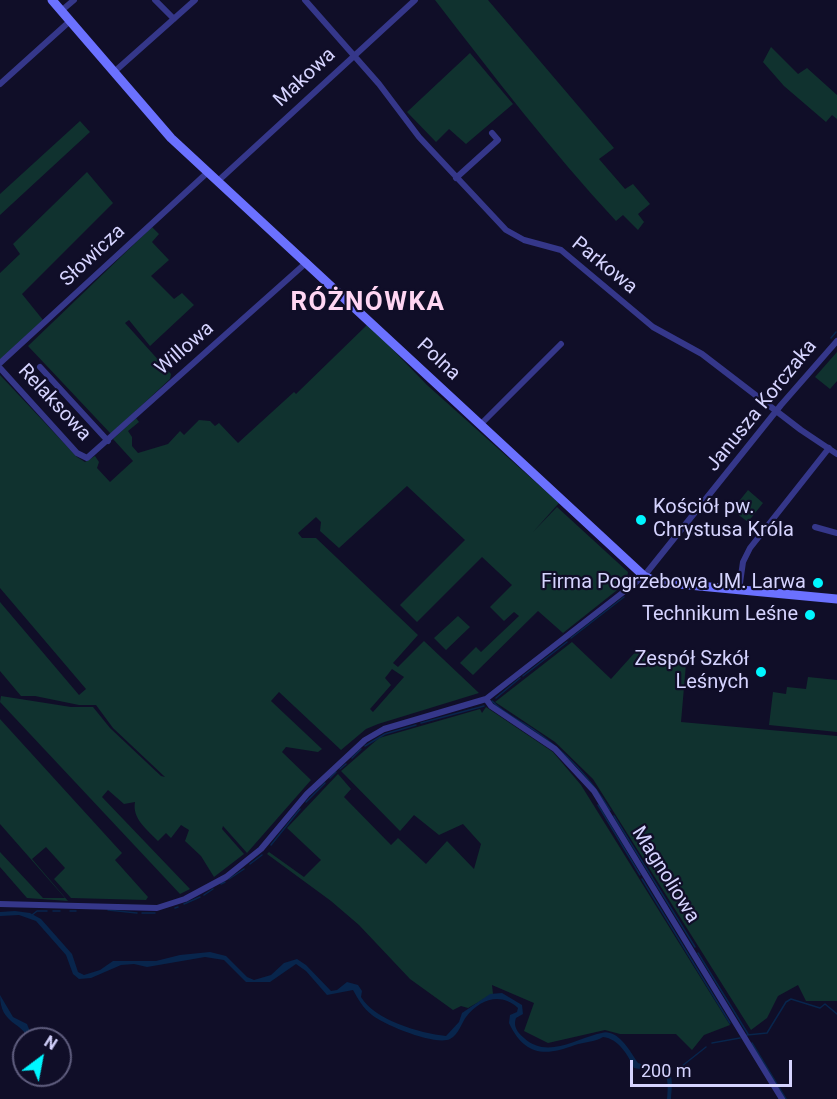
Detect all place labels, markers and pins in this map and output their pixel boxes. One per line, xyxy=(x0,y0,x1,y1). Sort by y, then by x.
place label: Kościół pw. Chrystusa Króla xyxy=(653,496,794,543)
marker: Kościół pw. Chrystusa Króla xyxy=(634,513,648,527)
place label: Firma Pogrzebowa JM. Larwa xyxy=(541,571,806,595)
marker: Firma Pogrzebowa JM. Larwa xyxy=(811,576,825,590)
place label: Technikum Leśne xyxy=(642,603,798,627)
marker: Technikum Leśne xyxy=(803,608,817,622)
place label: Zespół Szkół Leśnych xyxy=(635,648,749,695)
marker: Zespół Szkół Leśnych xyxy=(754,665,768,679)

